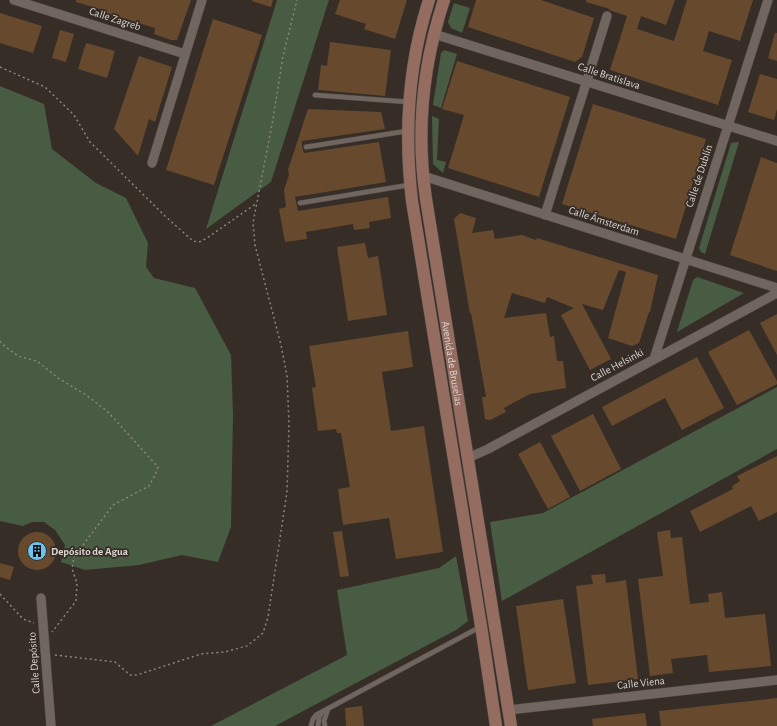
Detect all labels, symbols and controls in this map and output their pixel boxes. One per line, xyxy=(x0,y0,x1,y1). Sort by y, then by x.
street label: Calle Zagreb xyxy=(88,5,143,33)
street label: Calle Bratislava xyxy=(576,61,642,91)
street label: Calle de Dublín xyxy=(684,143,714,209)
street label: Calle Ámsterdam xyxy=(567,203,641,238)
street label: Avenida de Bruselas xyxy=(440,320,465,406)
street label: Calle Helsinki xyxy=(589,346,645,384)
building icon: Depósito de Agua xyxy=(26,540,48,562)
place label: Depósito de Agua xyxy=(51,546,129,557)
street label: Calle Depósito xyxy=(26,632,42,694)
street label: Calle Viena xyxy=(617,675,665,691)

